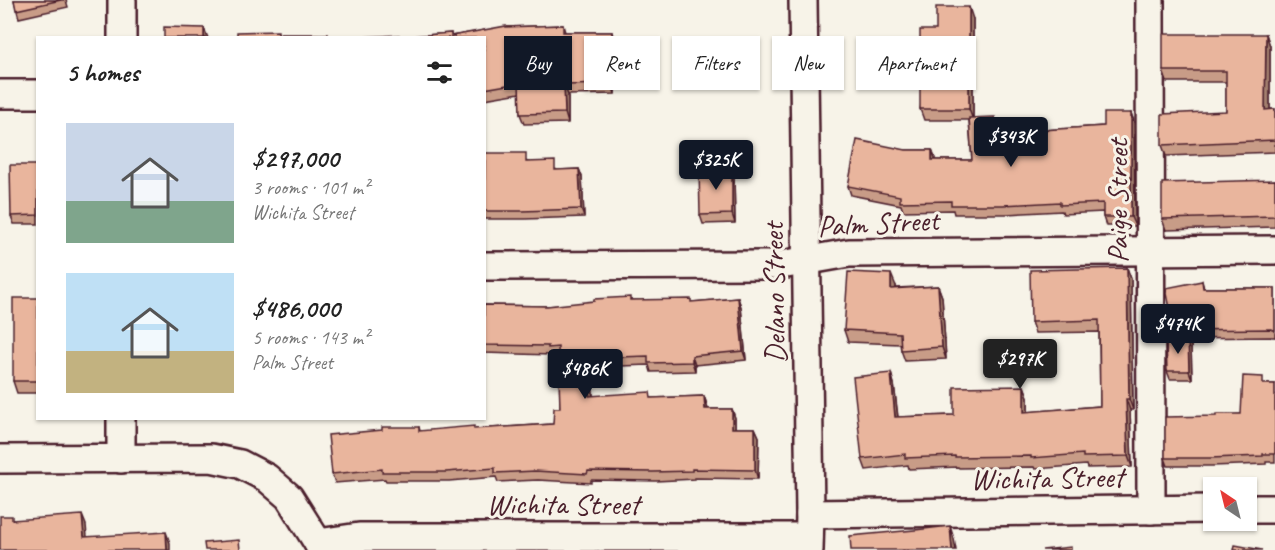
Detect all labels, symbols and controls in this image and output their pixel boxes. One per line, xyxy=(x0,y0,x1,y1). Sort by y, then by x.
chip: Buy xyxy=(504,36,572,90)
chip: Rent xyxy=(584,36,660,90)
chip: Filters xyxy=(672,36,760,90)
chip: New xyxy=(772,36,844,90)
chip: Apartment xyxy=(856,36,976,90)
text: 5 homes xyxy=(66,56,139,89)
icon: filters xyxy=(423,56,456,89)
pin: $343K xyxy=(969,117,1053,168)
text: $343K xyxy=(988,124,1034,149)
street label: Paige Street xyxy=(1098,136,1136,263)
pin: $325K xyxy=(674,140,758,191)
text: $297,000 xyxy=(252,142,339,175)
icon: home xyxy=(114,147,186,219)
text: $325K xyxy=(693,147,739,172)
text: 3 rooms · 101 m² xyxy=(252,175,369,200)
text: Wichita Street xyxy=(252,200,354,225)
street label: Palm Street xyxy=(816,201,943,245)
street label: Delano Street xyxy=(754,219,794,364)
text: $486,000 xyxy=(252,292,340,325)
icon: home xyxy=(114,297,186,369)
pin: $474K xyxy=(1136,304,1220,355)
text: $474K xyxy=(1155,311,1201,336)
text: 5 rooms · 143 m² xyxy=(252,325,369,350)
pin: $297K xyxy=(978,339,1062,390)
text: $297K xyxy=(997,346,1043,371)
pin: $486K xyxy=(543,349,627,400)
text: Palm Street xyxy=(252,350,333,375)
text: $486K xyxy=(562,356,608,381)
street label: Wichita Street xyxy=(970,458,1128,498)
north arrow xyxy=(1203,477,1257,531)
map controls xyxy=(1203,477,1257,531)
street label: Wichita Street xyxy=(487,485,643,523)

